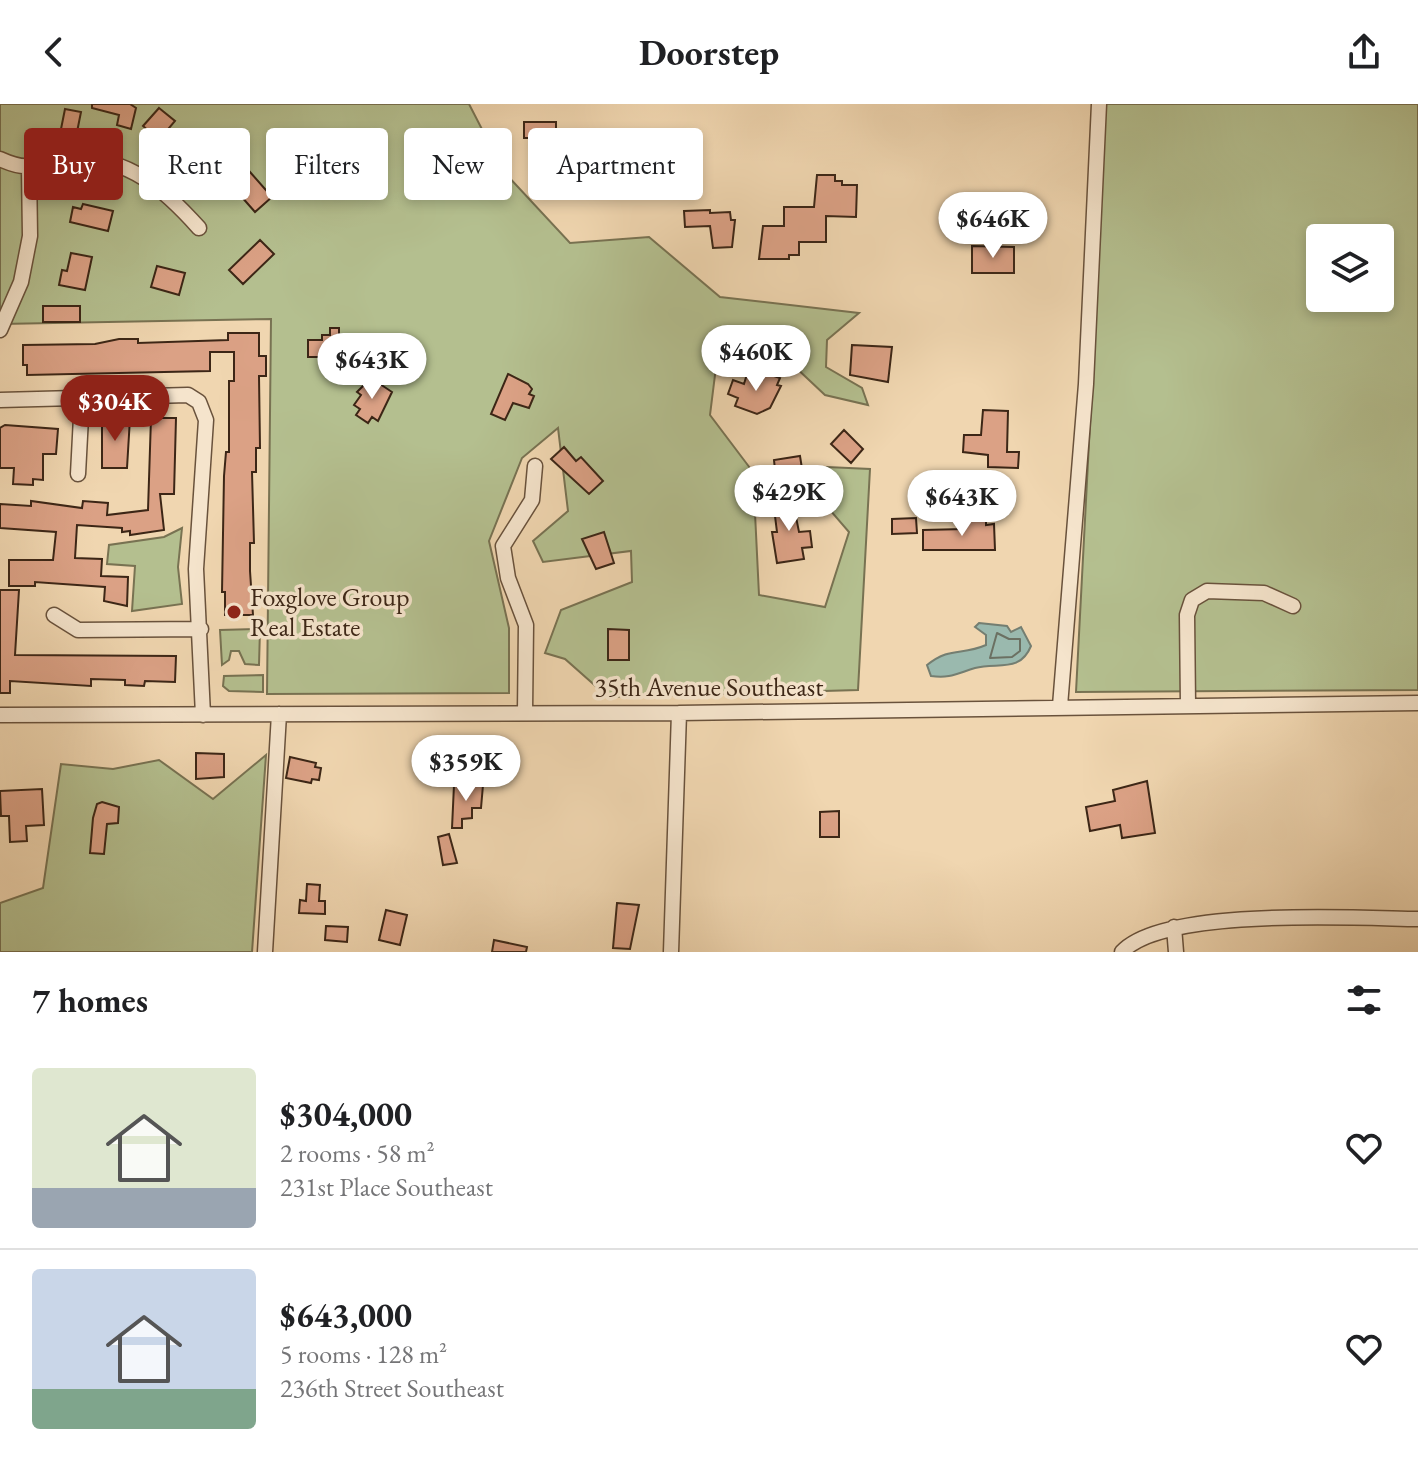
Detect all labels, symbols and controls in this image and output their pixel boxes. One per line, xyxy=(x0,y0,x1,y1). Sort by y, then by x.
text: Doorstep xyxy=(639,29,779,76)
icon: back xyxy=(32,30,76,74)
icon: share xyxy=(1342,30,1386,74)
chip: Buy xyxy=(24,128,123,200)
chip: Rent xyxy=(139,128,250,200)
chip: Filters xyxy=(266,128,388,200)
chip: New xyxy=(404,128,512,200)
chip: Apartment xyxy=(528,128,703,200)
pin: $646K xyxy=(937,192,1049,260)
text: $646K xyxy=(956,201,1030,235)
map controls xyxy=(1306,224,1394,312)
button: layers xyxy=(1306,224,1394,312)
pin: $460K xyxy=(700,325,812,393)
pin: $643K xyxy=(316,333,428,401)
text: $460K xyxy=(719,334,793,368)
text: $643K xyxy=(335,342,409,376)
pin: $304K xyxy=(59,375,171,443)
text: $304K xyxy=(78,384,152,418)
pin: $429K xyxy=(733,465,845,533)
pin: $643K xyxy=(906,470,1018,538)
text: $429K xyxy=(752,474,826,508)
text: $643K xyxy=(925,479,999,513)
place label: Foxglove Group Real Estate xyxy=(250,580,409,644)
marker: Foxglove Group Real Estate xyxy=(225,603,243,621)
street label: 35th Avenue Southeast xyxy=(595,670,823,704)
pin: $359K xyxy=(410,735,522,803)
text: $359K xyxy=(429,744,503,778)
text: 7 homes xyxy=(32,978,148,1022)
icon: filters xyxy=(1342,978,1386,1022)
text: $304,000 xyxy=(280,1092,412,1136)
icon: home xyxy=(96,1100,192,1196)
icon: heart xyxy=(1342,1126,1386,1170)
text: 2 rooms · 58 m² xyxy=(280,1136,435,1170)
text: 231st Place Southeast xyxy=(280,1170,493,1204)
text: $643,000 xyxy=(280,1293,412,1337)
icon: home xyxy=(96,1301,192,1397)
icon: heart xyxy=(1342,1327,1386,1371)
text: 5 rooms · 128 m² xyxy=(280,1337,447,1371)
text: 236th Street Southeast xyxy=(280,1371,504,1405)

